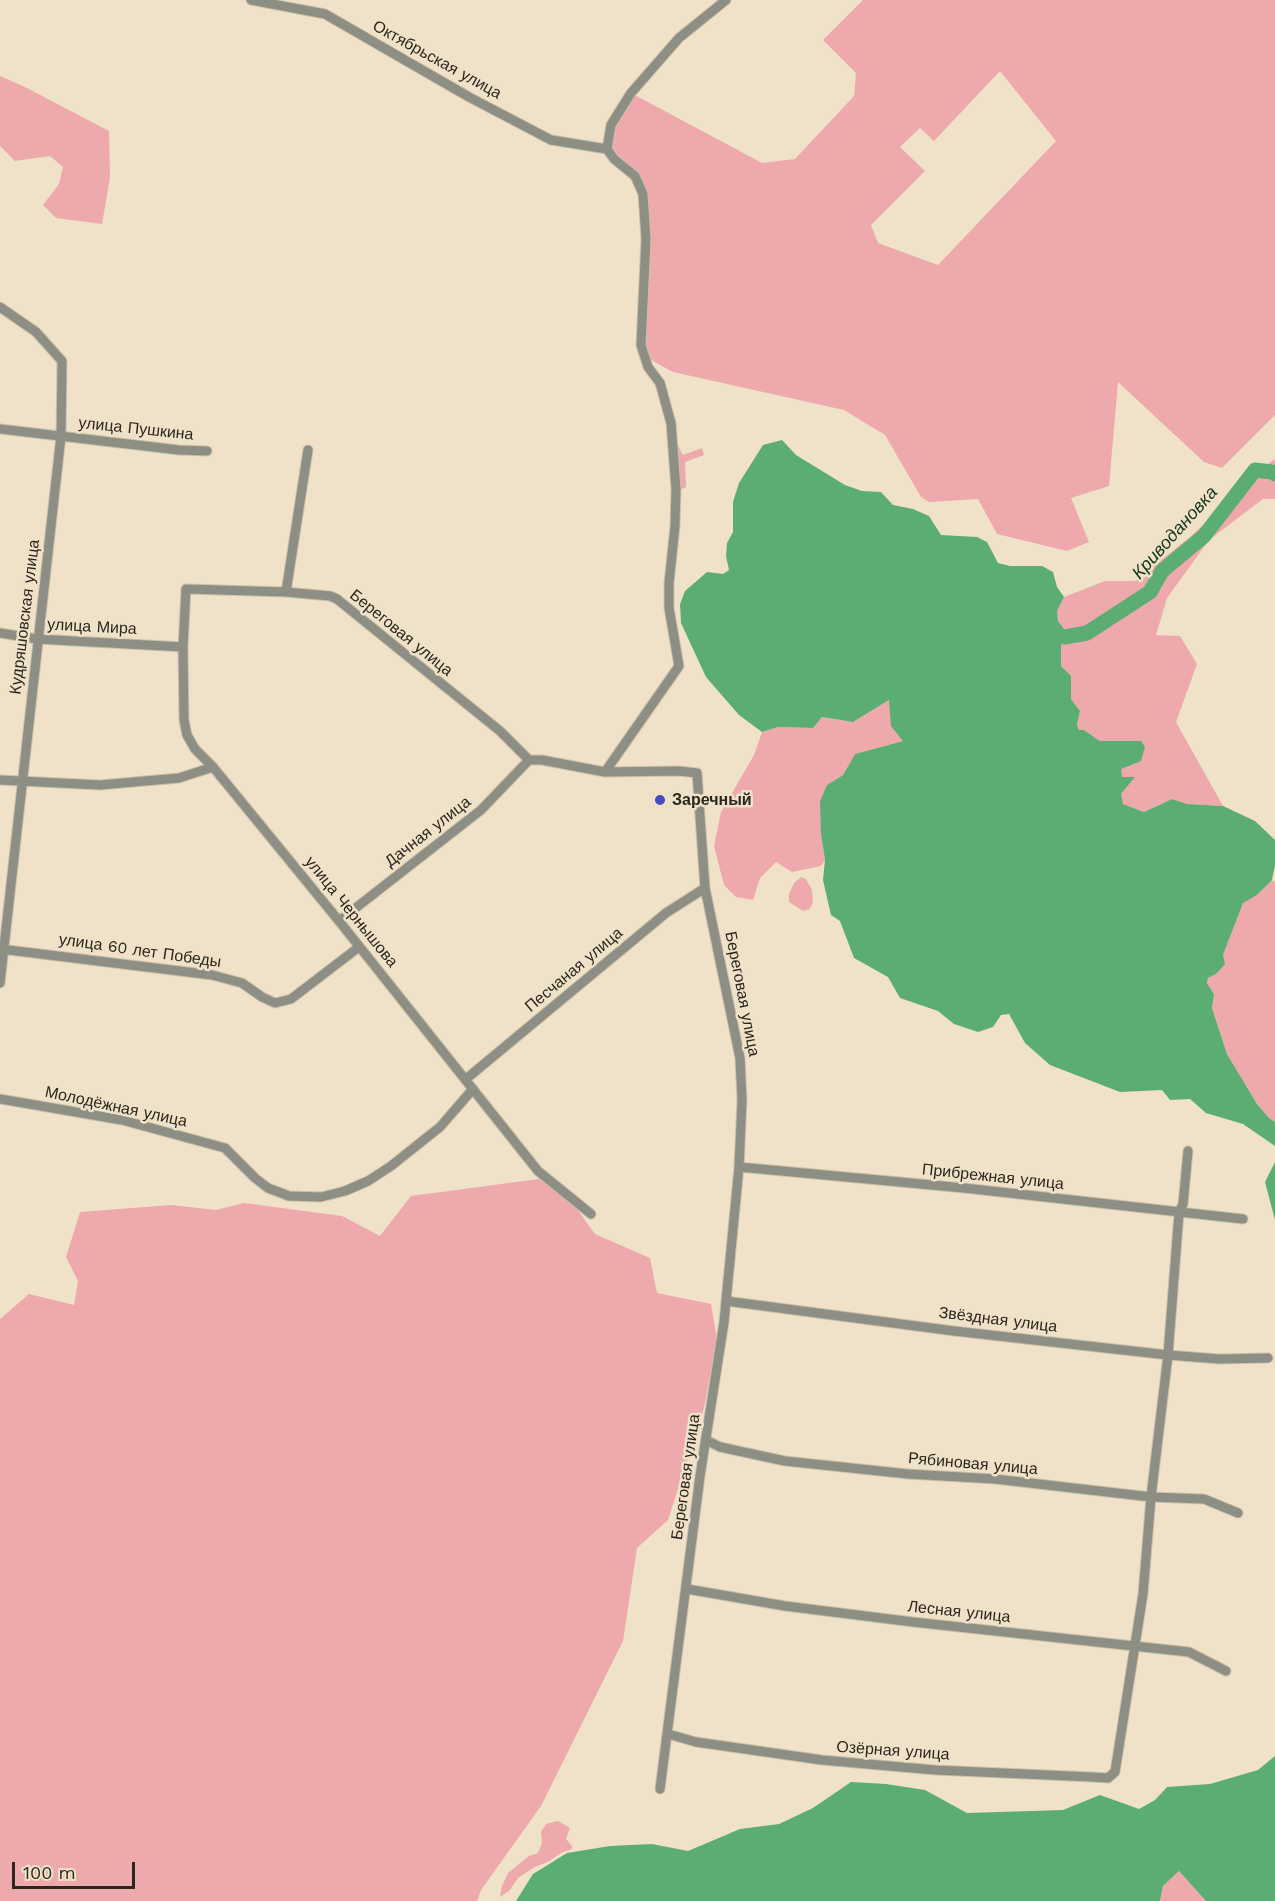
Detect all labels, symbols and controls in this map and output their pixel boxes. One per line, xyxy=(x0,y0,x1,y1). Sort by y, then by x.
street label: Октябрьская улица xyxy=(369,17,505,103)
street label: улица Пушкина xyxy=(78,413,194,445)
water label: Криводановка xyxy=(1128,482,1222,584)
street label: Кудряшовская улица xyxy=(6,538,44,696)
street label: Береговая улица xyxy=(346,586,456,680)
street label: улица Мира xyxy=(47,615,137,639)
place label: Заречный xyxy=(672,790,752,810)
street label: Дачная улица xyxy=(381,793,475,871)
marker: Заречный xyxy=(653,793,667,807)
street label: улица Чернышова xyxy=(300,853,402,971)
street label: Песчаная улица xyxy=(521,924,627,1016)
street label: улица 60 лет Победы xyxy=(58,930,222,972)
street label: Береговая улица xyxy=(720,930,764,1058)
street label: Молодёжная улица xyxy=(43,1083,189,1131)
street label: Прибрежная улица xyxy=(921,1160,1065,1194)
street label: Звёздная улица xyxy=(938,1303,1058,1337)
street label: Береговая улица xyxy=(668,1413,704,1541)
street label: Рябиновая улица xyxy=(907,1449,1039,1479)
street label: Лесная улица xyxy=(907,1597,1011,1627)
street label: Озёрная улица xyxy=(836,1737,950,1765)
scale bar xyxy=(15,1850,138,1888)
text: 100 m xyxy=(23,1862,76,1883)

